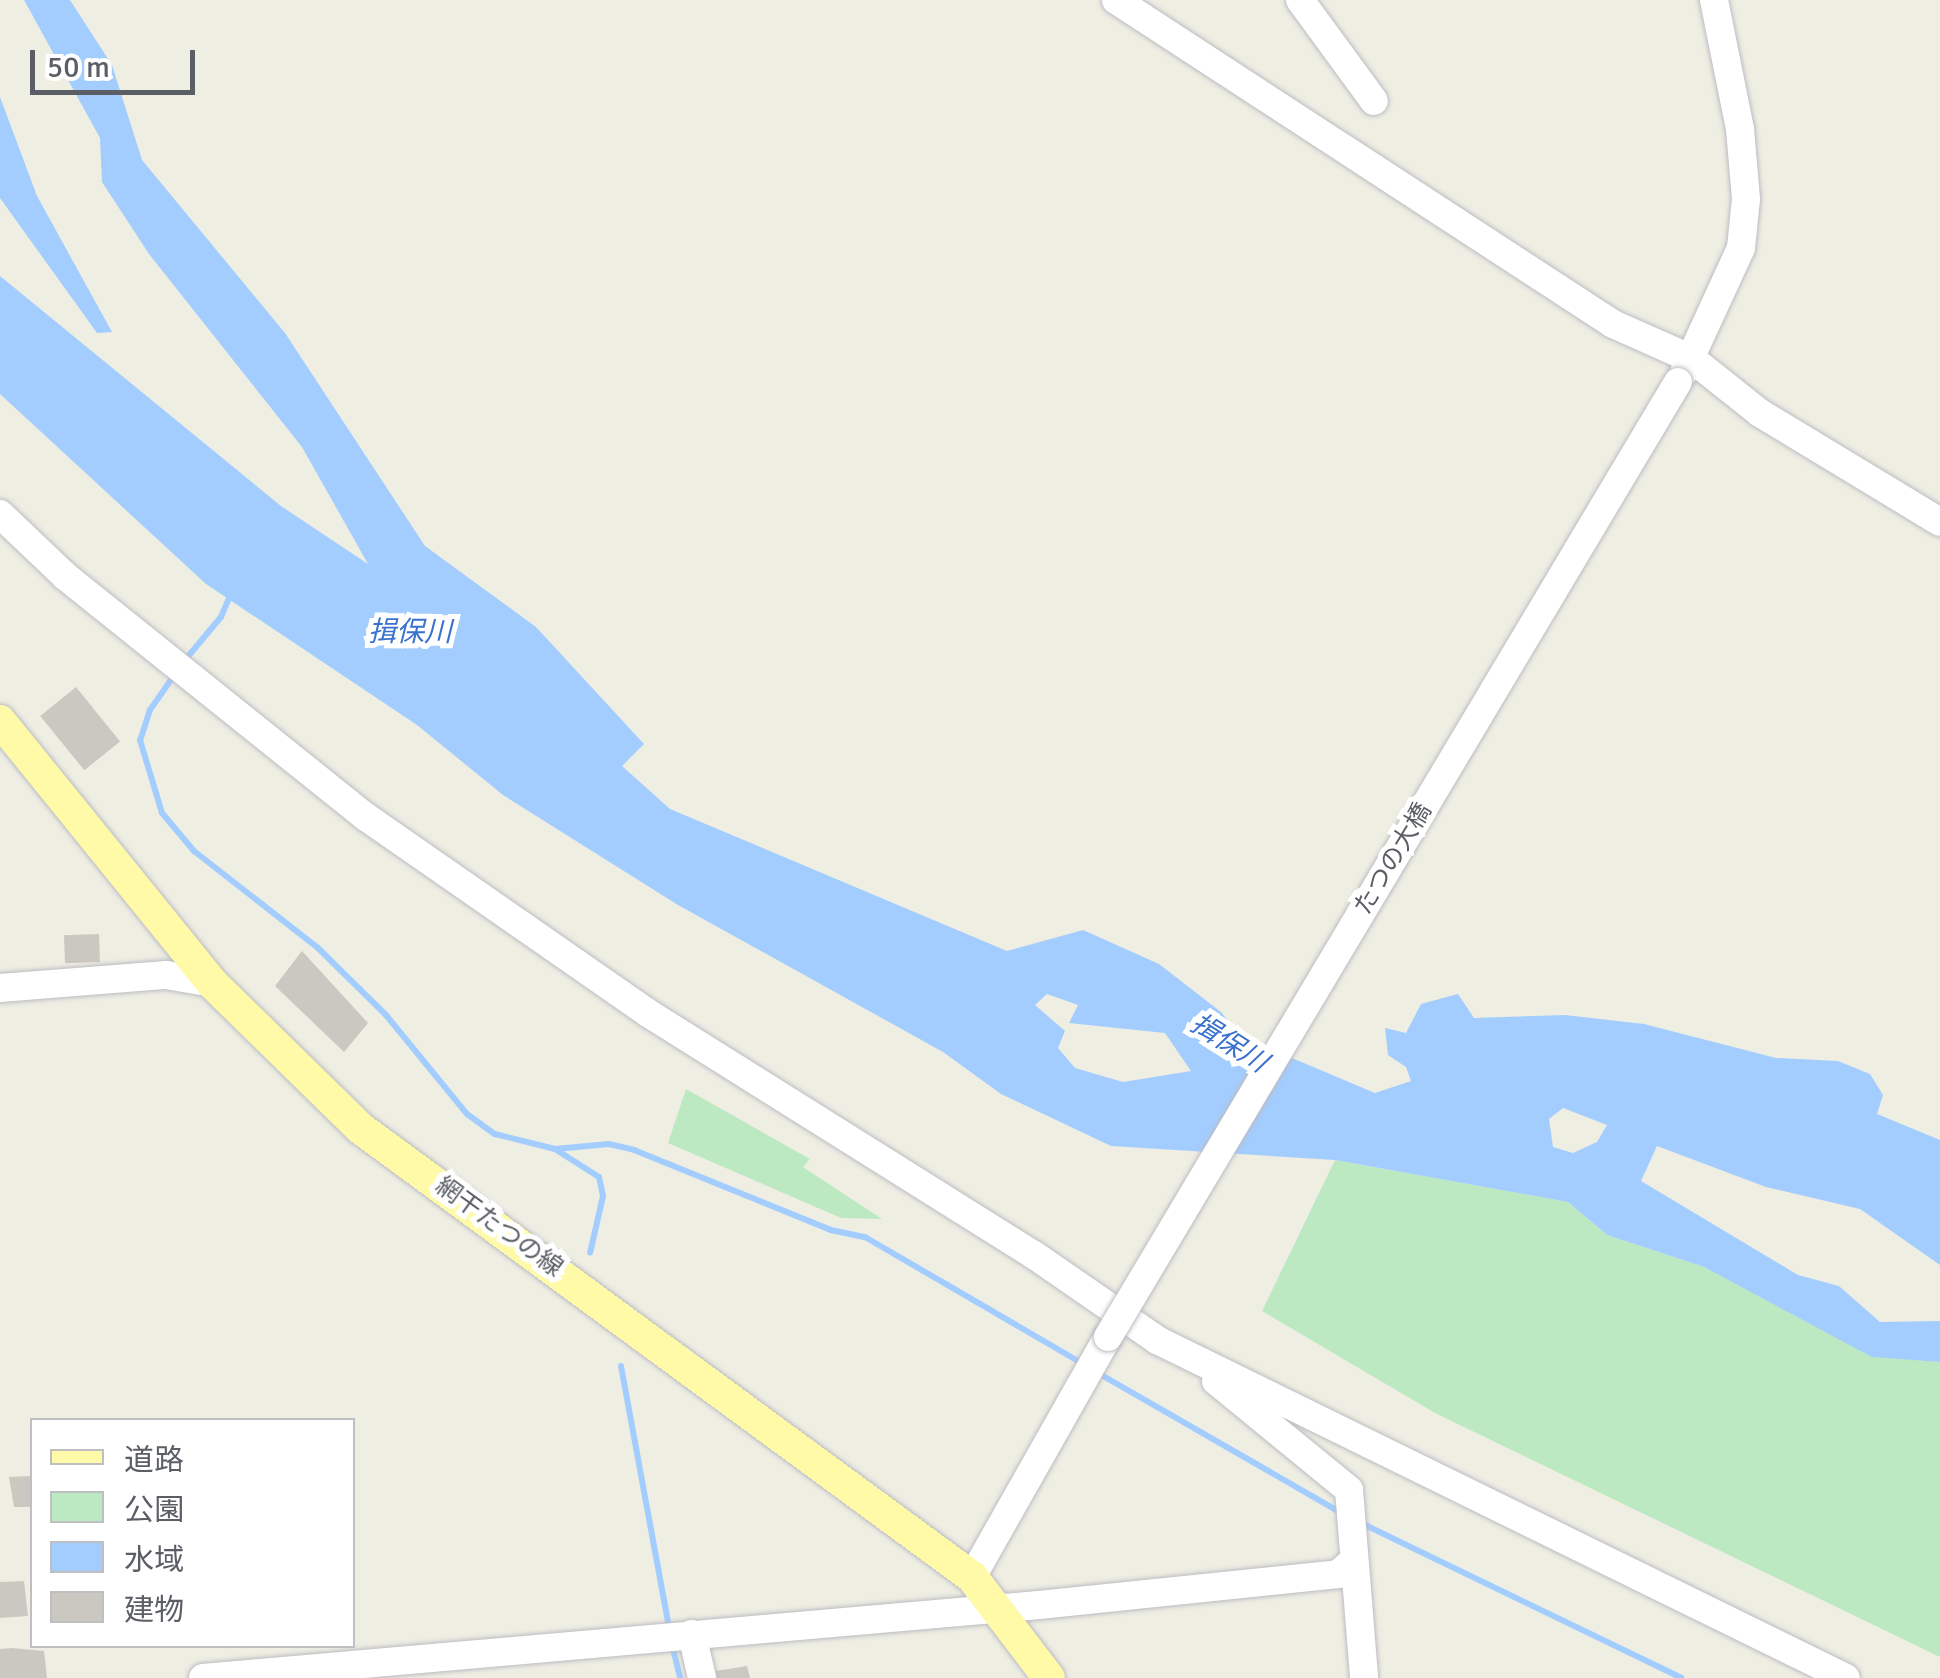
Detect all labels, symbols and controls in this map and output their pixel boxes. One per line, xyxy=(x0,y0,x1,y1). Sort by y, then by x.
scale bar xyxy=(35,30,200,92)
text: 50 m xyxy=(47,49,110,86)
water label: 揖保川 xyxy=(368,615,452,649)
street label: たつの大橋 xyxy=(1348,798,1438,920)
water label: 揖保川 xyxy=(1184,1006,1274,1080)
street label: 網干たつの線 xyxy=(430,1171,568,1283)
legend xyxy=(30,1418,355,1648)
text: 道路 xyxy=(124,1442,184,1479)
text: 公園 xyxy=(124,1492,184,1529)
text: 水域 xyxy=(124,1542,184,1579)
text: 建物 xyxy=(124,1592,184,1629)

